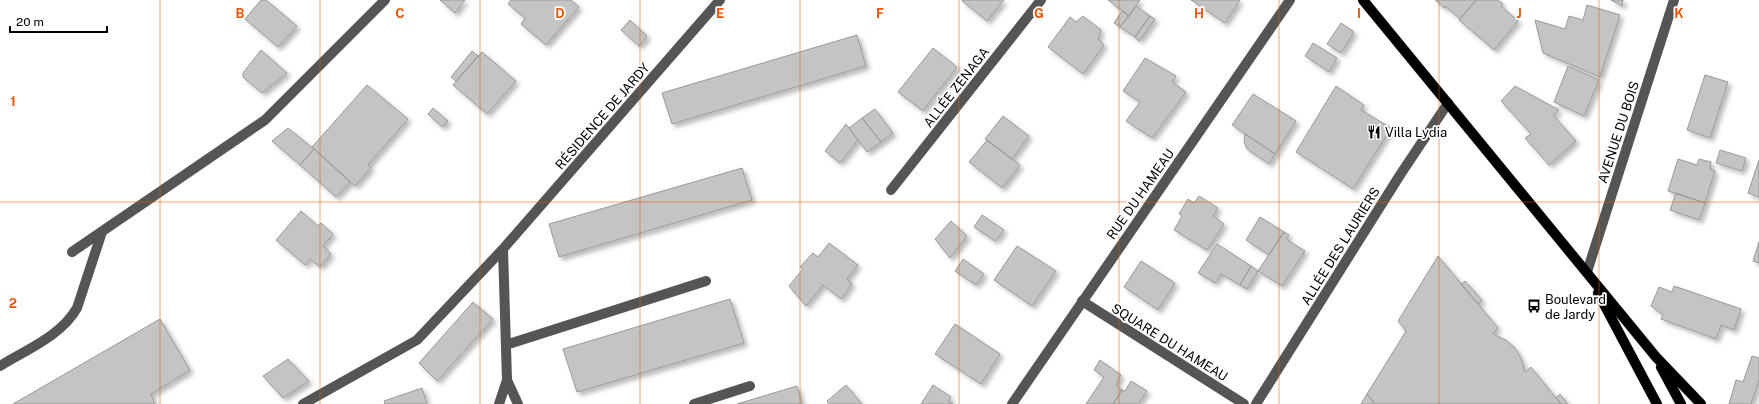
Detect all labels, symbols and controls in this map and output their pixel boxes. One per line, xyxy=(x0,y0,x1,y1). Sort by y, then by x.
text: B xyxy=(236,6,245,21)
text: C xyxy=(395,6,405,21)
text: D xyxy=(555,6,565,21)
text: E xyxy=(716,6,724,21)
text: F xyxy=(876,6,884,21)
text: G xyxy=(1034,6,1044,21)
text: H xyxy=(1194,6,1204,21)
text: I xyxy=(1357,6,1361,21)
text: J xyxy=(1516,6,1522,21)
text: K xyxy=(1674,6,1684,21)
scale bar xyxy=(10,8,107,34)
text: 20 m xyxy=(16,15,44,29)
street label: ALLÉE ZENAGA xyxy=(920,44,992,130)
street label: RÉSIDENCE DE JARDY xyxy=(551,60,653,172)
street label: AVENUE DU BOIS xyxy=(1595,79,1642,185)
text: 1 xyxy=(10,94,16,109)
restaurant icon: Villa Lydia xyxy=(1366,124,1382,140)
place label: Villa Lydia xyxy=(1385,125,1447,140)
street label: RUE DU HAMEAU xyxy=(1104,146,1177,242)
street label: ALLÉE DES LAURIERS xyxy=(1297,184,1383,308)
place label: Boulevard de Jardy xyxy=(1545,292,1606,322)
text: 2 xyxy=(9,296,17,311)
bus stop icon: Boulevard de Jardy xyxy=(1526,298,1542,314)
street label: SQUARE DU HAMEAU xyxy=(1109,301,1230,384)

